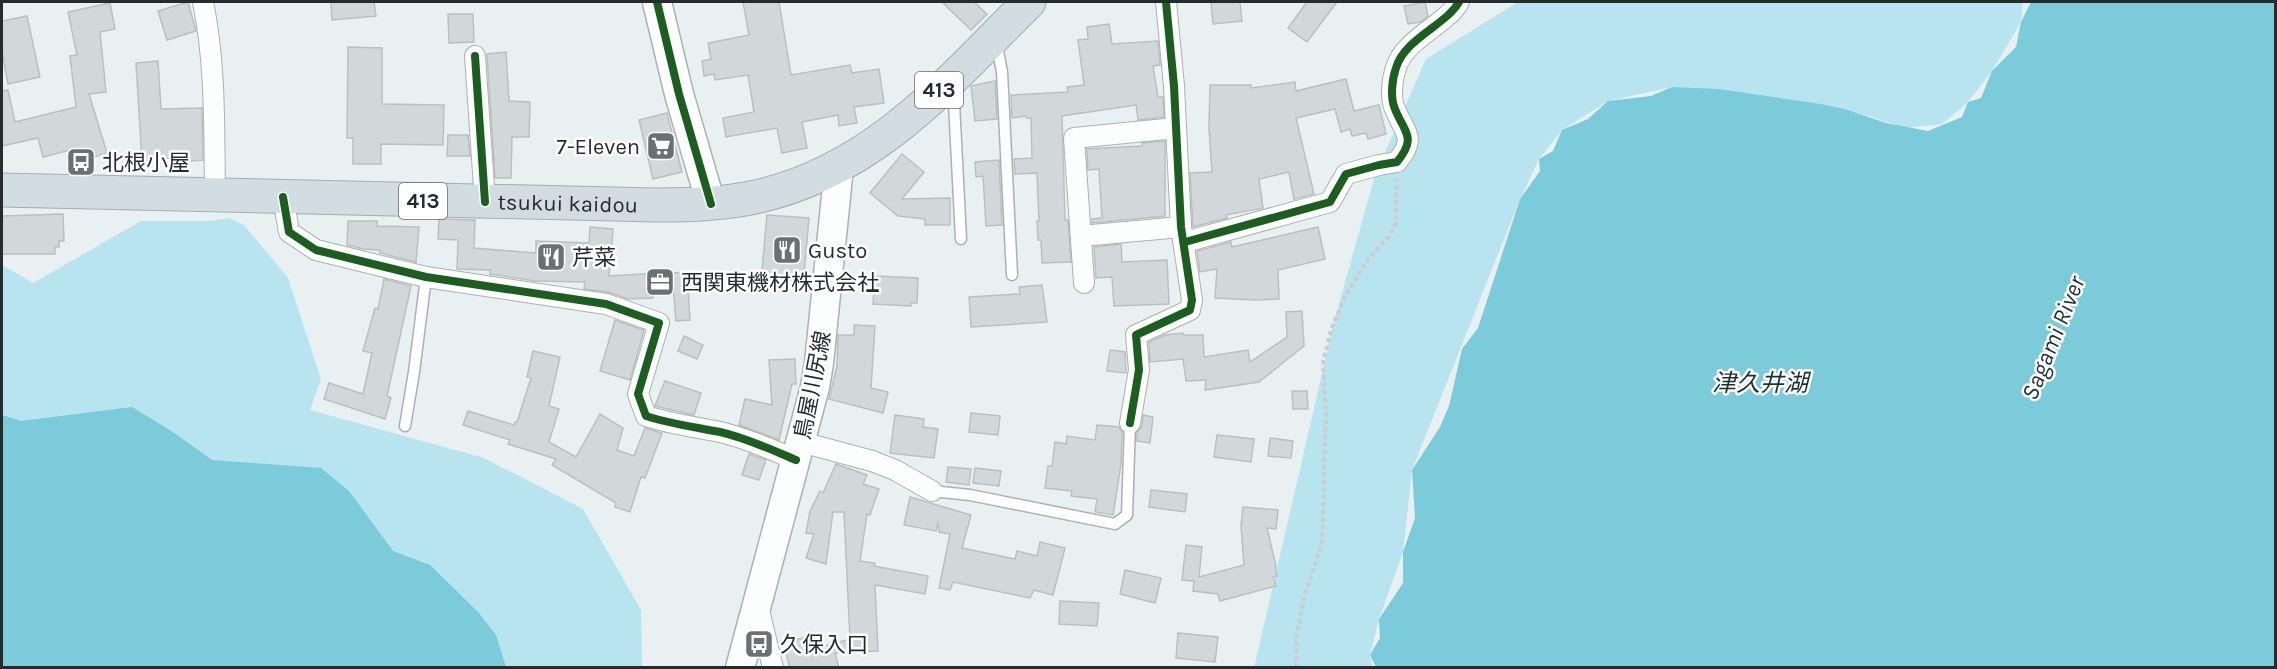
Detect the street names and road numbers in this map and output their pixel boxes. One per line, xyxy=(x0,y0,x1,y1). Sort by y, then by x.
road number: 413 xyxy=(915,72,963,108)
road number: 413 xyxy=(399,183,447,219)
street label: tsukui kaidou xyxy=(497,189,638,219)
street label: 鳥屋川尻線 xyxy=(790,329,836,442)

